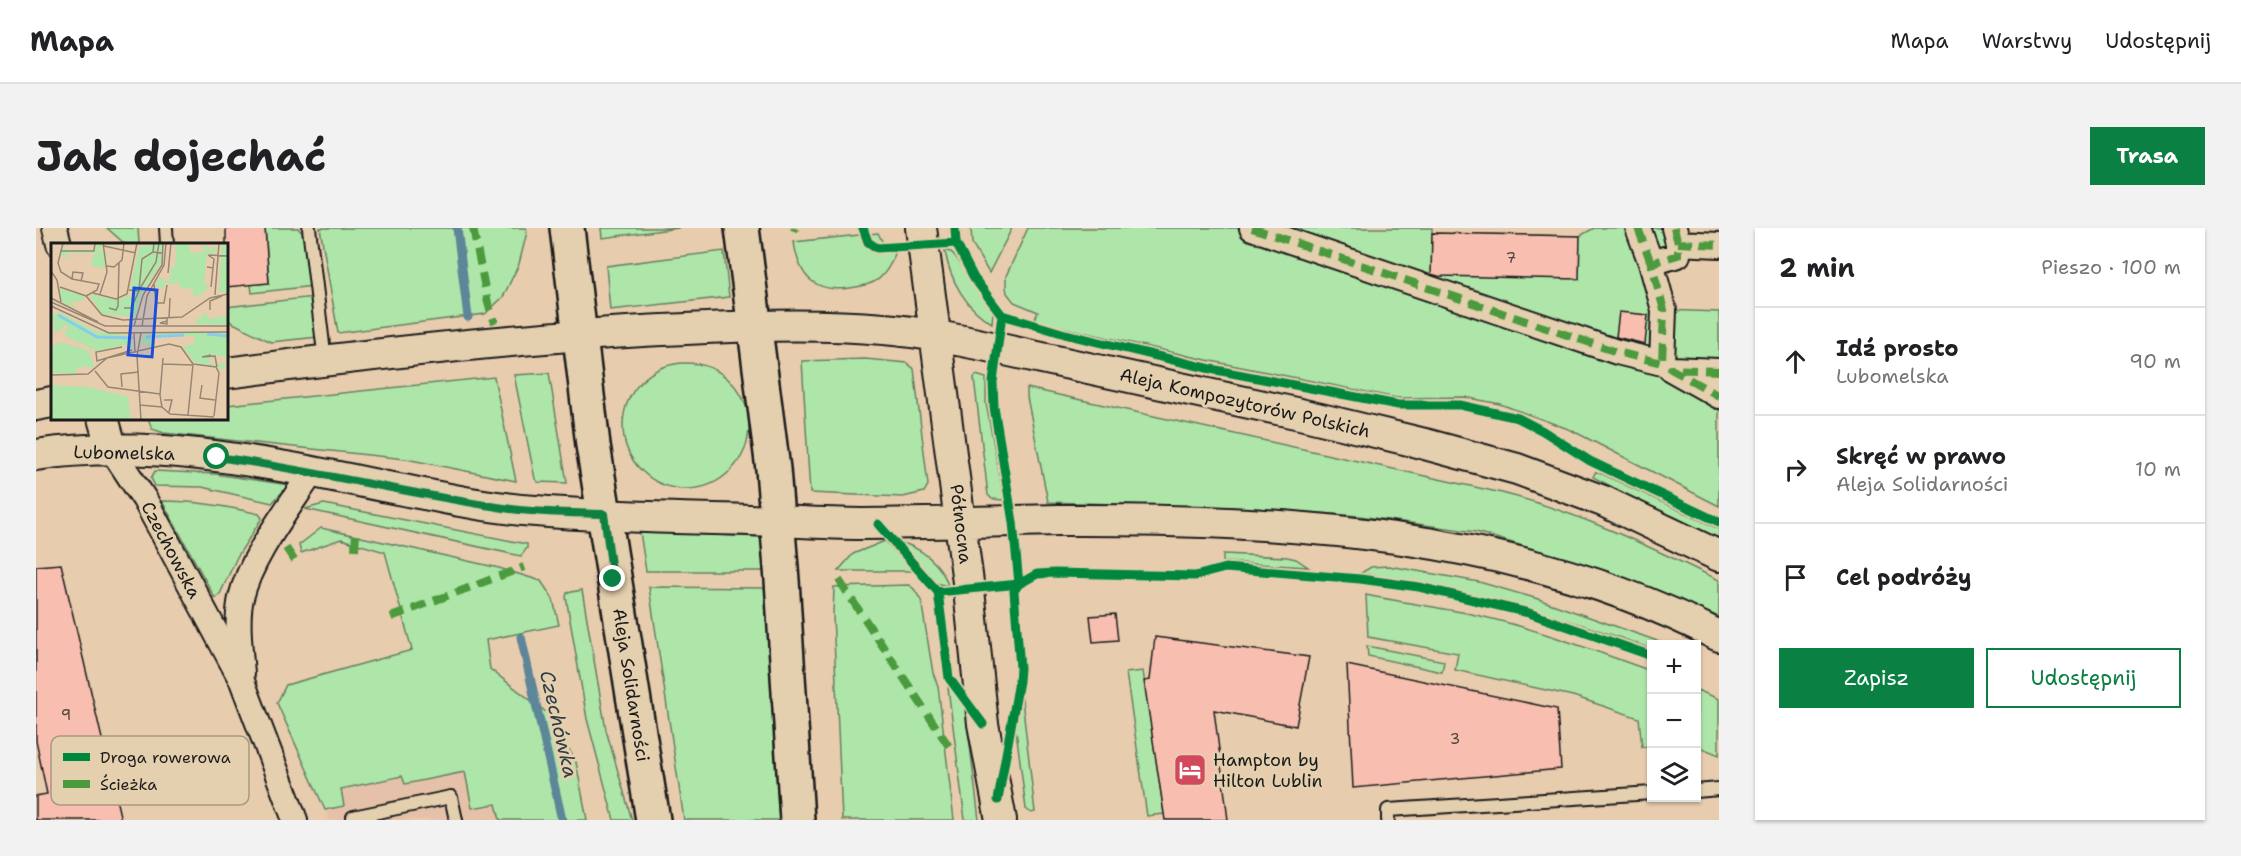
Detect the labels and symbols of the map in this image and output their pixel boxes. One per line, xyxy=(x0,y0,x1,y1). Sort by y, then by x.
inset map xyxy=(51,243,228,420)
house number: 7 xyxy=(1506,248,1516,268)
street label: Aleja Kompozytorów Polskich xyxy=(1118,362,1372,444)
street label: Lubomelska xyxy=(73,440,175,466)
route start xyxy=(203,443,229,469)
street label: Północna xyxy=(944,483,978,565)
street label: Czechowska xyxy=(135,497,207,603)
route end xyxy=(599,565,625,591)
street label: Aleja Solidarności xyxy=(607,606,655,764)
water label: Czechówka xyxy=(534,668,584,780)
house number: 9 xyxy=(61,705,71,725)
house number: 3 xyxy=(1450,729,1460,749)
legend xyxy=(51,736,249,805)
text: Droga rowerowa xyxy=(100,747,231,768)
place label: Hampton by Hilton Lublin xyxy=(1213,748,1323,793)
hotel icon: Hampton by Hilton Lublin xyxy=(1172,752,1208,788)
text: Ścieżka xyxy=(100,774,157,795)

